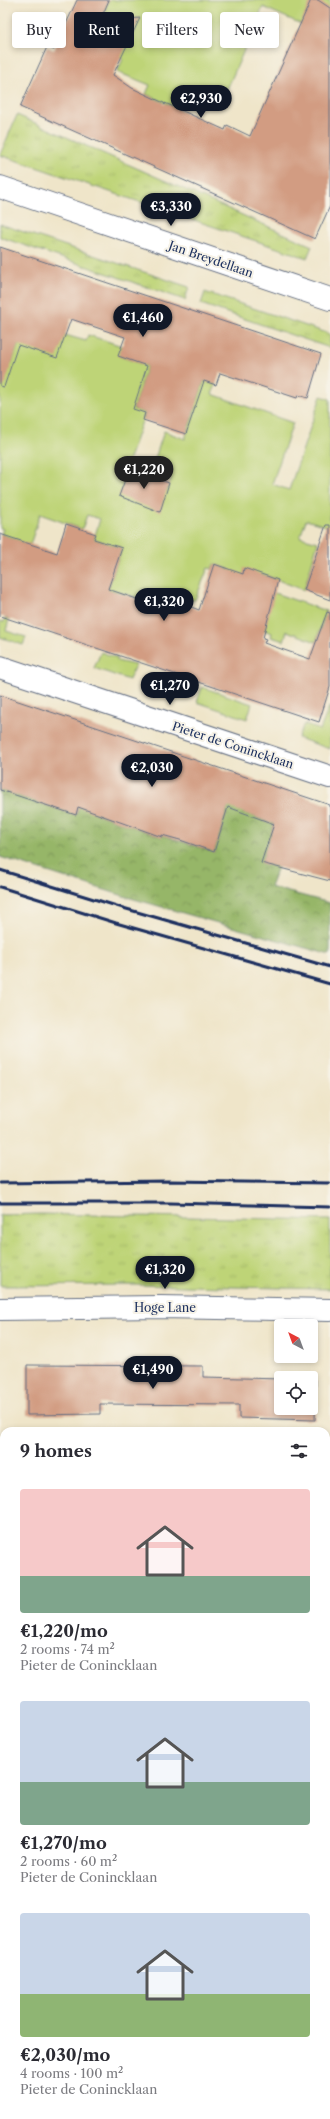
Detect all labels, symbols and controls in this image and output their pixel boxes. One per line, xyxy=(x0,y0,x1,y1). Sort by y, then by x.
chip: Buy xyxy=(12,12,66,48)
chip: Rent xyxy=(74,12,134,48)
chip: Filters xyxy=(142,12,212,48)
chip: New xyxy=(220,12,279,48)
pin: €2,930 xyxy=(168,85,234,119)
text: €2,930 xyxy=(180,90,222,106)
pin: €3,330 xyxy=(138,193,204,227)
text: €3,330 xyxy=(150,198,192,214)
street label: Jan Breydellaan xyxy=(165,237,256,281)
pin: €1,460 xyxy=(110,304,176,338)
text: €1,460 xyxy=(122,309,164,325)
pin: €1,220 xyxy=(111,456,177,490)
text: €1,220 xyxy=(123,461,165,477)
pin: €1,320 xyxy=(131,588,197,622)
text: €1,320 xyxy=(144,593,185,609)
pin: €1,270 xyxy=(137,672,203,706)
text: €1,270 xyxy=(150,677,190,693)
street label: Pieter de Conincklaan xyxy=(170,718,296,772)
pin: €2,030 xyxy=(119,754,185,788)
text: €2,030 xyxy=(130,759,174,775)
pin: €1,320 xyxy=(132,1256,198,1290)
text: €1,320 xyxy=(145,1261,186,1277)
street label: Hoge Lane xyxy=(134,1300,196,1315)
north arrow xyxy=(274,1319,318,1363)
map controls xyxy=(274,1319,318,1415)
pin: €1,490 xyxy=(120,1356,186,1390)
text: €1,490 xyxy=(132,1361,174,1377)
button: locate xyxy=(274,1371,318,1415)
icon: filters xyxy=(288,1440,310,1462)
text: 9 homes xyxy=(20,1441,92,1461)
icon: home xyxy=(129,1515,201,1587)
text: €1,220/mo xyxy=(20,1621,108,1641)
text: 2 rooms · 74 m² xyxy=(20,1641,115,1657)
text: Pieter de Conincklaan xyxy=(20,1657,157,1673)
icon: home xyxy=(129,1727,201,1799)
text: €1,270/mo xyxy=(20,1833,107,1853)
text: 2 rooms · 60 m² xyxy=(20,1853,117,1869)
text: Pieter de Conincklaan xyxy=(20,1869,157,1885)
icon: home xyxy=(129,1939,201,2011)
text: €2,030/mo xyxy=(20,2045,110,2065)
text: 4 rooms · 100 m² xyxy=(20,2065,123,2081)
text: Pieter de Conincklaan xyxy=(20,2081,157,2097)

